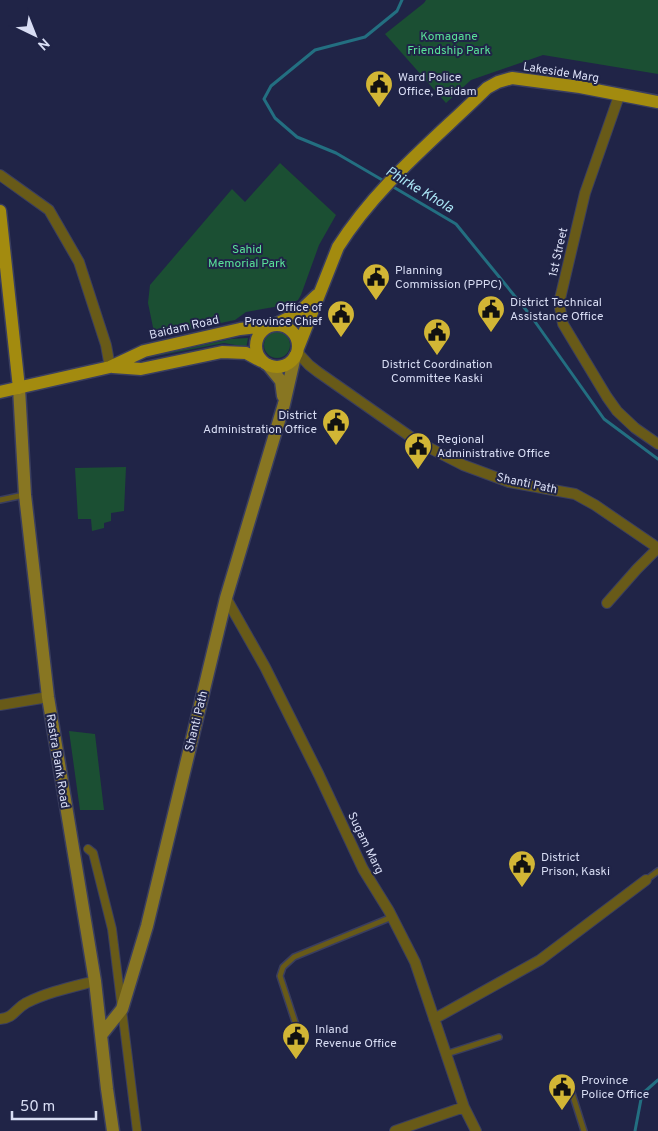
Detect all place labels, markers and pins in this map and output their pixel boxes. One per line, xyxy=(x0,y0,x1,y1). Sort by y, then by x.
public building icon: Ward Police Office, Baidam xyxy=(364,69,394,108)
place label: Ward Police Office, Baidam xyxy=(398,70,477,100)
public building icon: Planning Commission (PPPC) xyxy=(361,262,391,301)
place label: Planning Commission (PPPC) xyxy=(395,263,502,293)
public building icon: District Technical Assistance Office xyxy=(476,294,506,333)
place label: District Technical Assistance Office xyxy=(510,295,604,325)
public building icon: Office of Province Chief xyxy=(326,299,356,338)
place label: Office of Province Chief xyxy=(244,300,322,330)
public building icon: District Coordination Committee Kaski xyxy=(422,317,452,356)
place label: District Coordination Committee Kaski xyxy=(382,357,492,387)
public building icon: District Administration Office xyxy=(321,407,351,446)
place label: District Administration Office xyxy=(203,408,317,438)
public building icon: Regional Administrative Office xyxy=(403,431,433,470)
place label: Regional Administrative Office xyxy=(437,432,550,462)
public building icon: District Prison, Kaski xyxy=(507,849,537,888)
place label: District Prison, Kaski xyxy=(541,850,610,880)
public building icon: Inland Revenue Office xyxy=(281,1021,311,1060)
place label: Inland Revenue Office xyxy=(315,1022,397,1052)
public building icon: Province Police Office xyxy=(547,1072,577,1111)
place label: Province Police Office xyxy=(581,1073,649,1103)

